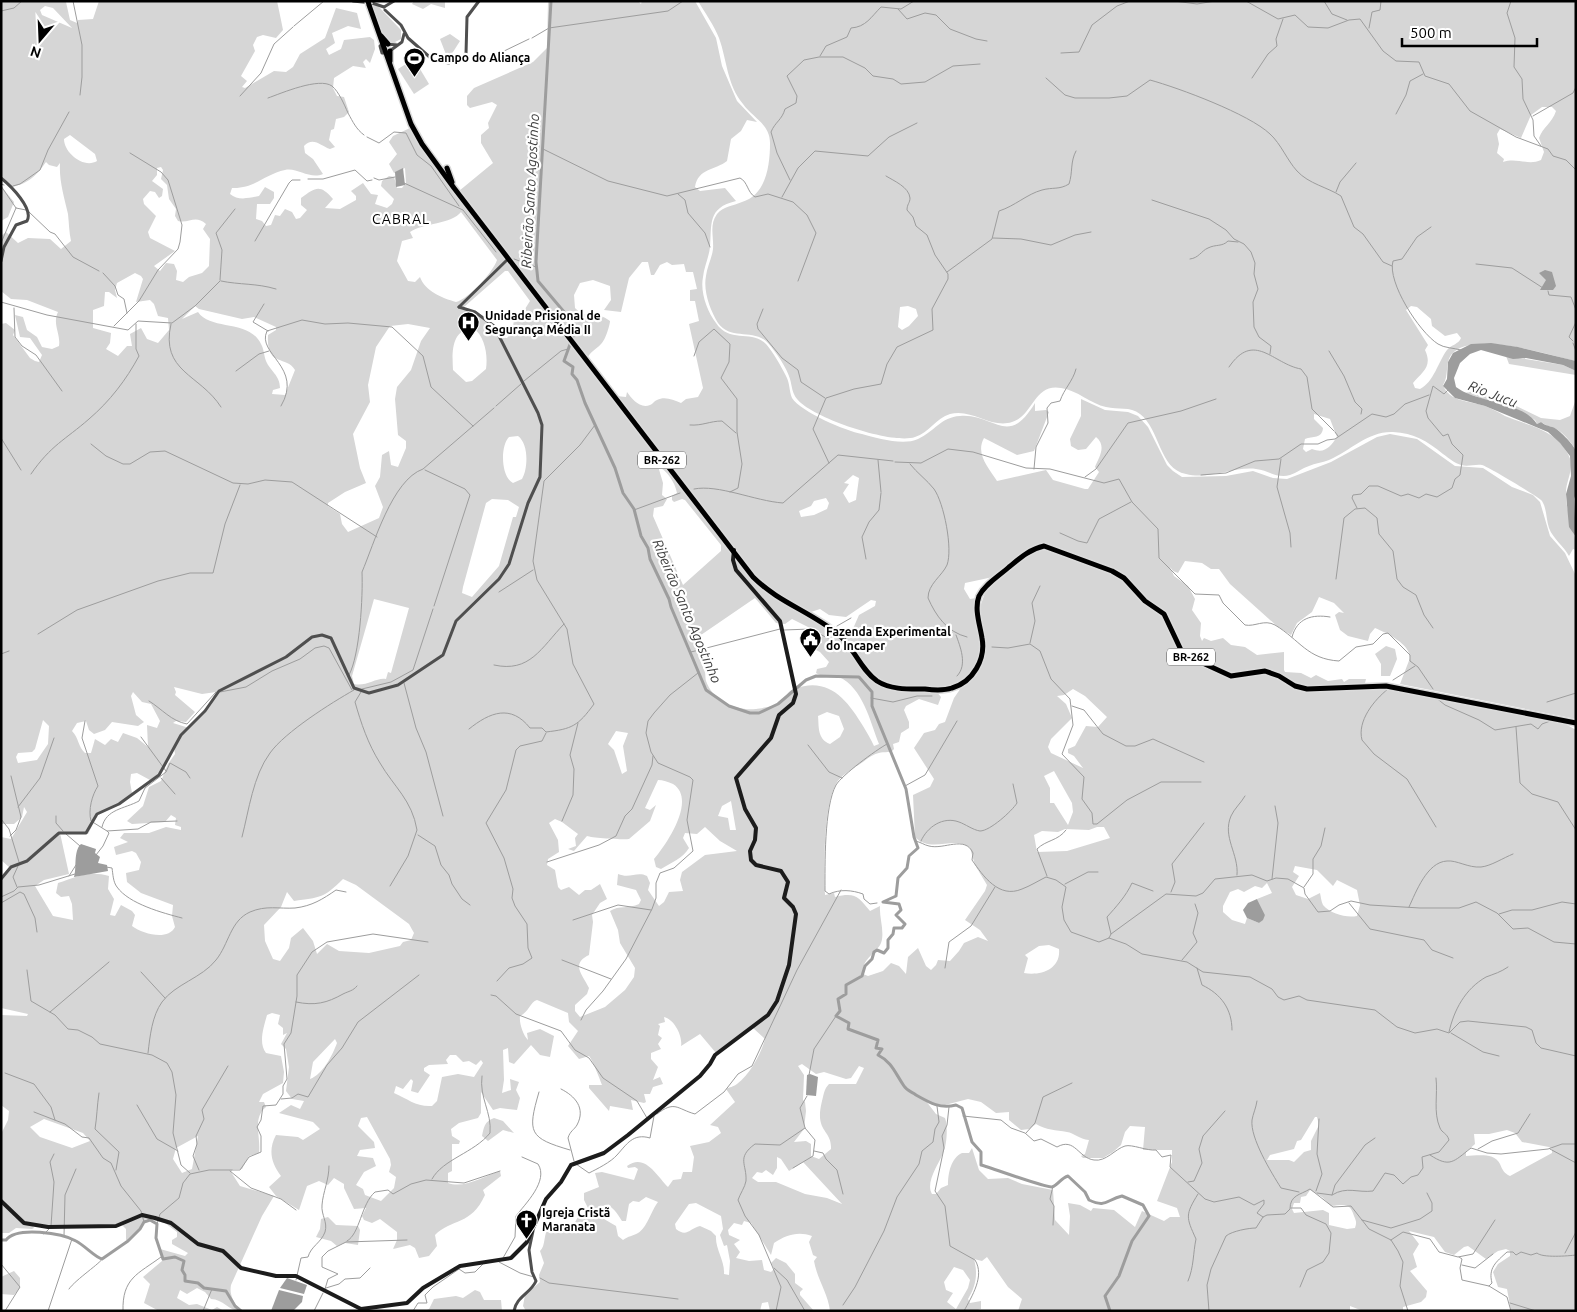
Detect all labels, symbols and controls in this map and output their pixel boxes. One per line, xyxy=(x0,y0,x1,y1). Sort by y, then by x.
north arrow xyxy=(15,15,65,65)
scale bar xyxy=(1402,15,1537,47)
text: 500 m xyxy=(1410,24,1452,41)
text: N xyxy=(28,43,43,62)
sports icon: Campo do Aliança xyxy=(402,46,426,77)
place label: Campo do Aliança xyxy=(430,51,530,66)
water label: Ribeirão Santo Agostinho xyxy=(518,113,542,269)
district label: CABRAL xyxy=(372,211,430,227)
place label: Unidade Prisional de Segurança Média II xyxy=(485,309,601,338)
hospital icon: Unidade Prisional de Segurança Média II xyxy=(457,311,481,342)
water label: Rio Jucu xyxy=(1466,377,1520,411)
road number: BR-262 xyxy=(638,452,686,468)
water label: Ribeirão Santo Agostinho xyxy=(649,537,725,686)
place label: Fazenda Experimental do Incaper xyxy=(826,625,951,652)
public building icon: Fazenda Experimental do Incaper xyxy=(798,627,822,658)
road number: BR-262 xyxy=(1167,649,1215,666)
place label: Igreja Cristã Maranata xyxy=(542,1206,610,1233)
church icon: Igreja Cristã Maranata xyxy=(514,1208,538,1239)

